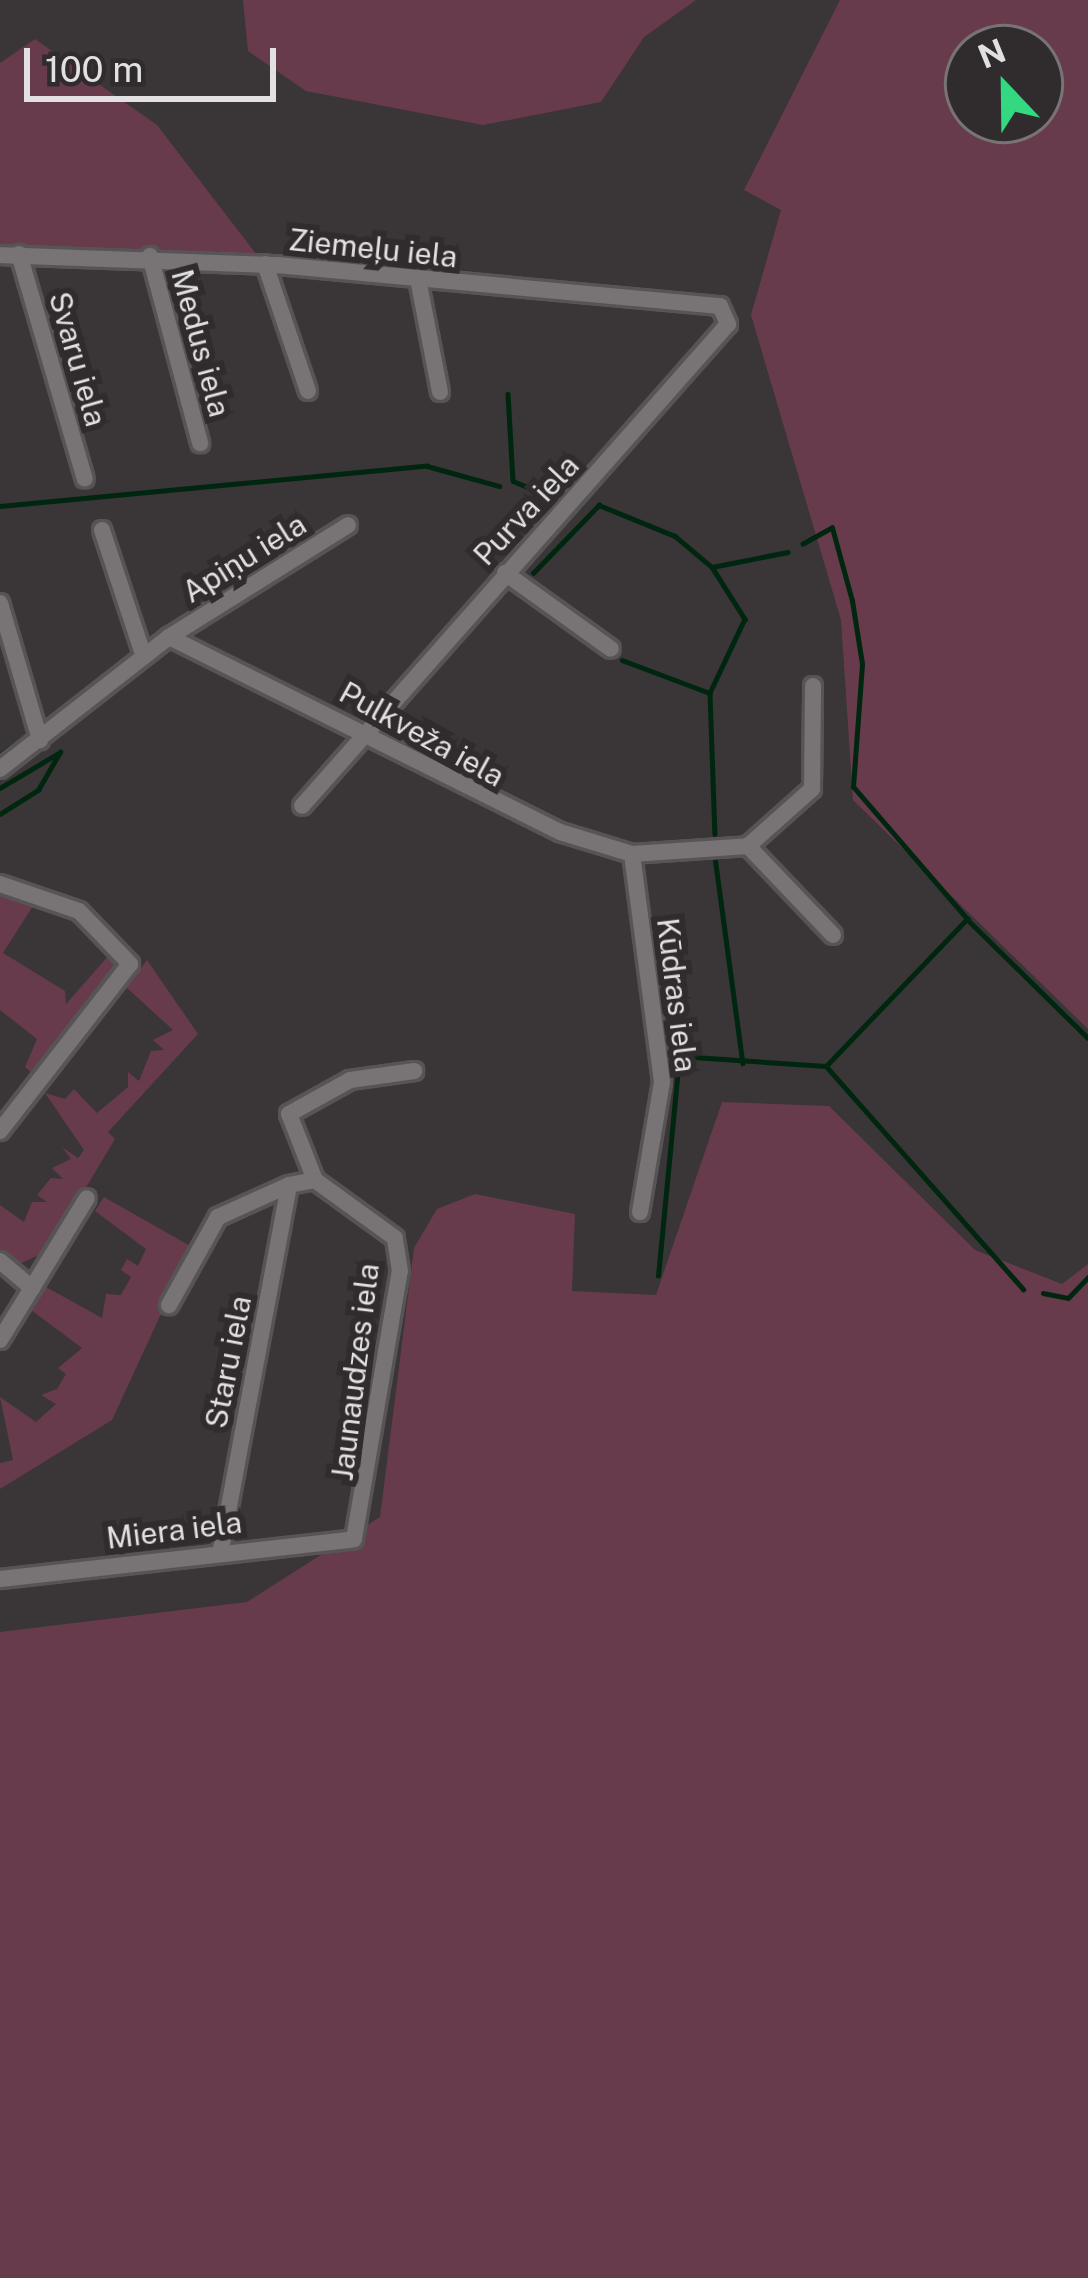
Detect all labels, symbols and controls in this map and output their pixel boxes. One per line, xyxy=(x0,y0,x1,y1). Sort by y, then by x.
scale bar xyxy=(30,24,282,98)
north arrow xyxy=(944,24,1064,144)
text: N xyxy=(973,31,1011,76)
text: 100 m xyxy=(45,48,143,90)
street label: Ziemeļu iela xyxy=(287,221,459,275)
street label: Medus iela xyxy=(164,265,238,421)
street label: Svaru iela xyxy=(42,288,114,430)
street label: Purva iela xyxy=(466,447,586,573)
street label: Apiņu iela xyxy=(176,506,312,610)
street label: Pulkveža iela xyxy=(333,674,511,794)
street label: Kūdras iela xyxy=(650,916,704,1074)
street label: Jaunaudzes iela xyxy=(324,1261,386,1483)
street label: Staru iela xyxy=(198,1293,258,1431)
street label: Miera iela xyxy=(104,1504,244,1556)

